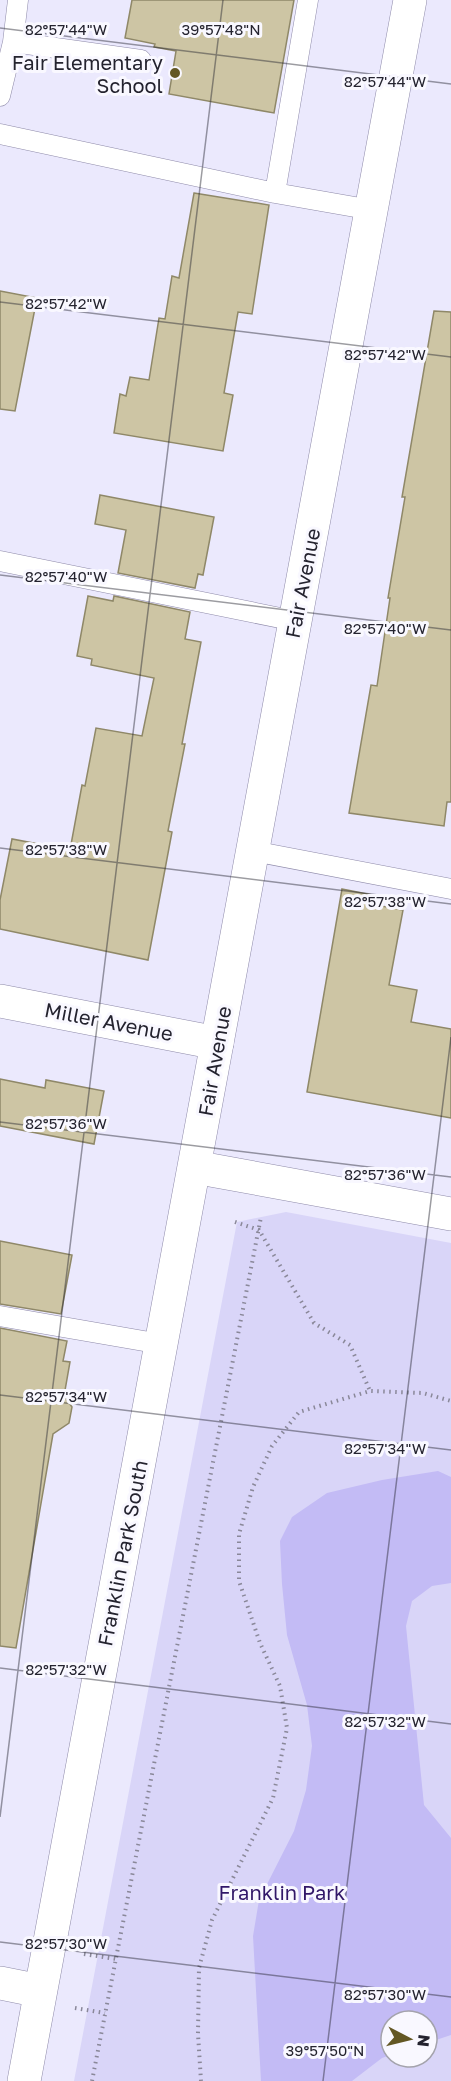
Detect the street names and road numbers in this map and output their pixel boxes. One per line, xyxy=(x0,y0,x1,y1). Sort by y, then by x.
street label: Fair Avenue xyxy=(280,526,324,640)
street label: Miller Avenue xyxy=(43,997,175,1045)
street label: Fair Avenue xyxy=(192,1004,236,1118)
street label: Franklin Park South xyxy=(92,1458,152,1648)

